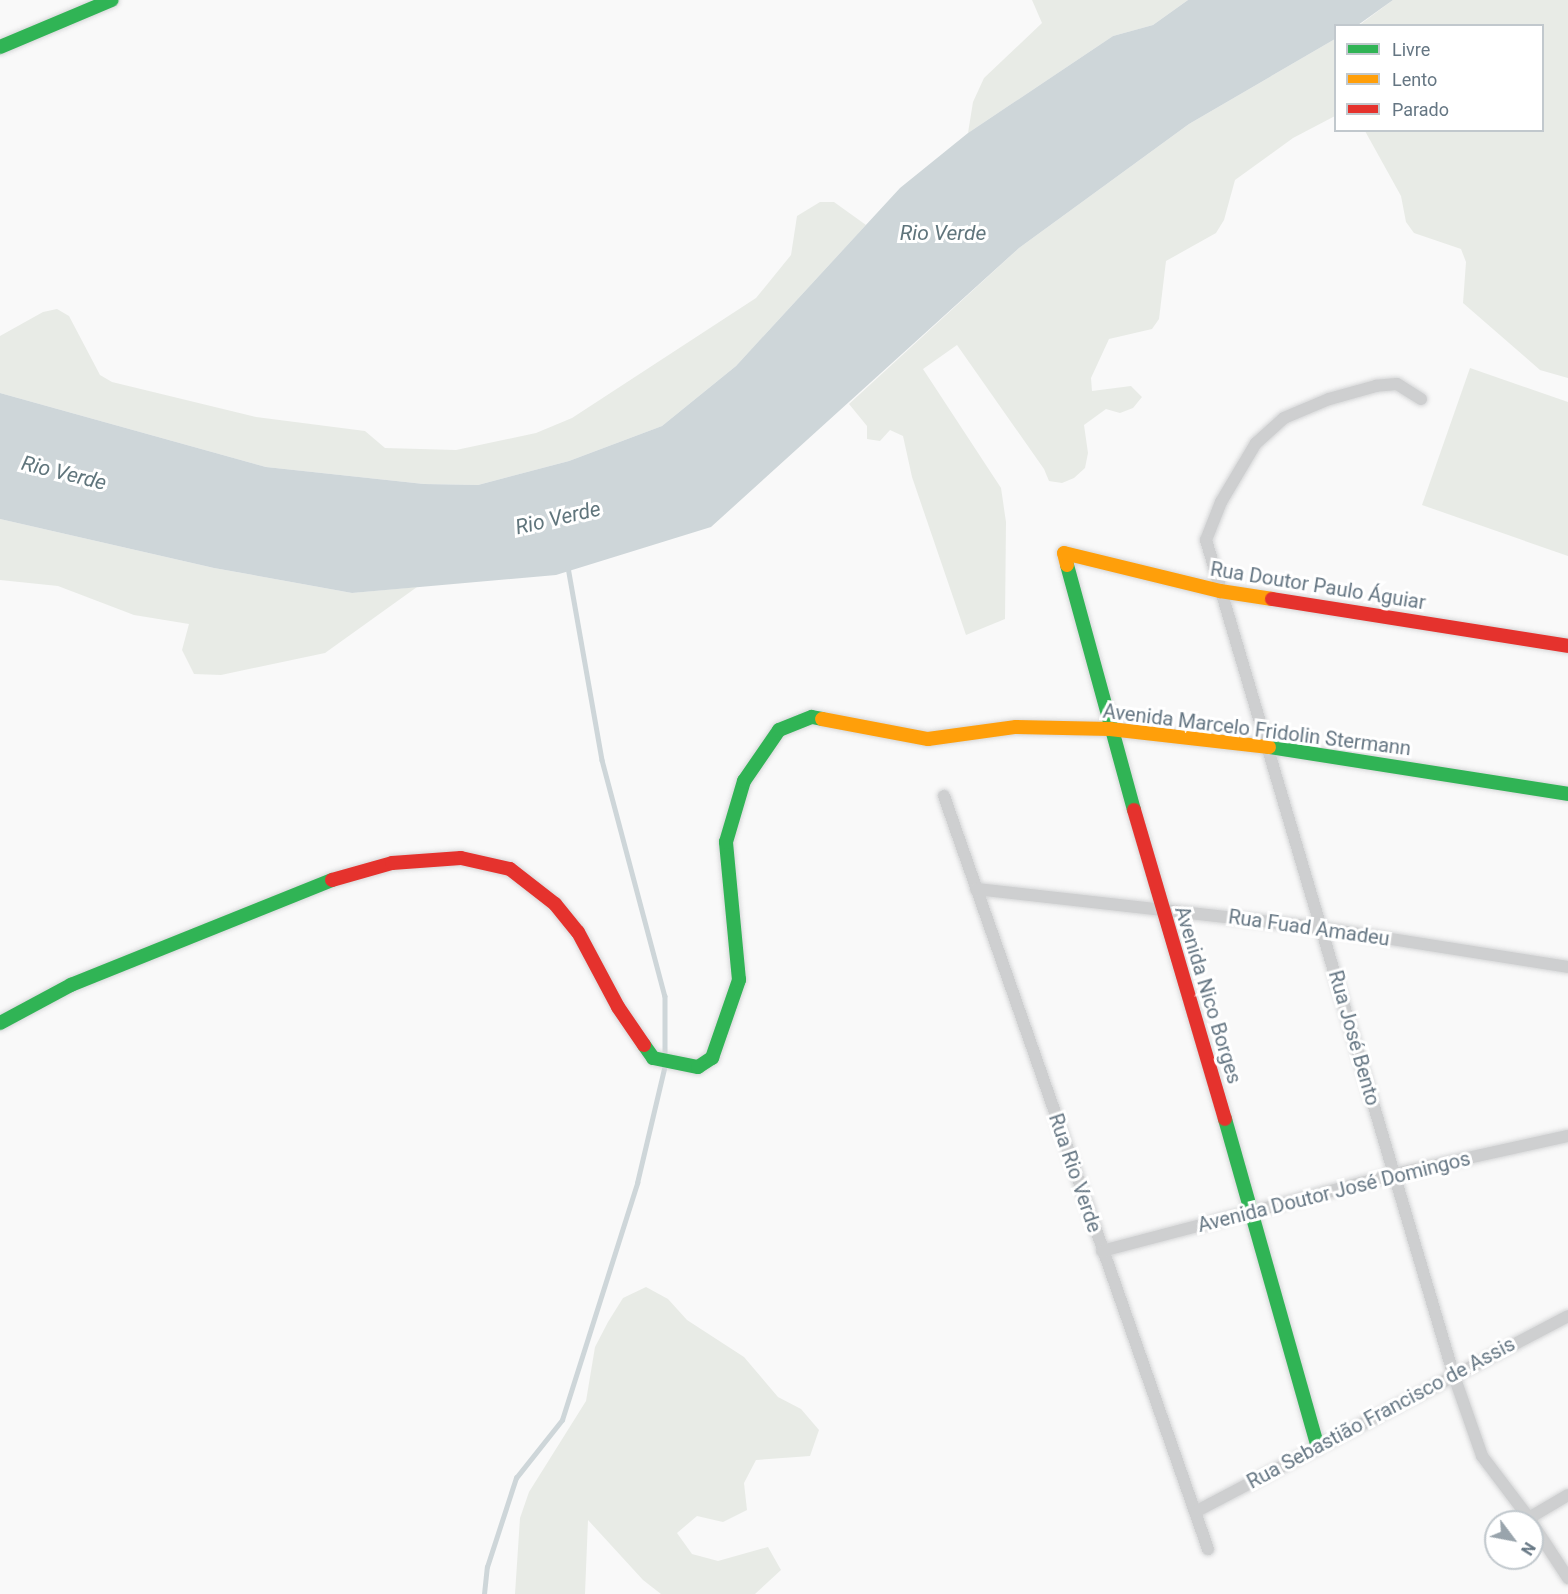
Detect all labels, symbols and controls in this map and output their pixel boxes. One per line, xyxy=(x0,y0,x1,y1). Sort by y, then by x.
legend xyxy=(1334,24,1544,132)
text: Livre xyxy=(1392,39,1430,60)
text: Lento xyxy=(1392,69,1437,90)
text: Parado xyxy=(1392,99,1449,120)
water label: Rio Verde xyxy=(900,220,986,246)
water label: Rio Verde xyxy=(19,450,109,496)
water label: Rio Verde xyxy=(513,496,603,540)
street label: Rua Doutor Paulo Águiar xyxy=(1209,557,1427,615)
street label: Avenida Marcelo Fridolin Stermann xyxy=(1102,699,1412,761)
street label: Avenida Nico Borges xyxy=(1170,903,1246,1087)
street label: Rua Fuad Amadeu xyxy=(1227,905,1391,951)
street label: Rua José Bento xyxy=(1323,968,1385,1108)
street label: Rua Rio Verde xyxy=(1043,1110,1107,1236)
street label: Avenida Doutor José Domingos xyxy=(1195,1146,1473,1238)
street label: Rua Sebastião Francisco de Assis xyxy=(1243,1332,1519,1494)
north arrow xyxy=(1484,1510,1544,1570)
text: N xyxy=(1517,1539,1539,1559)

